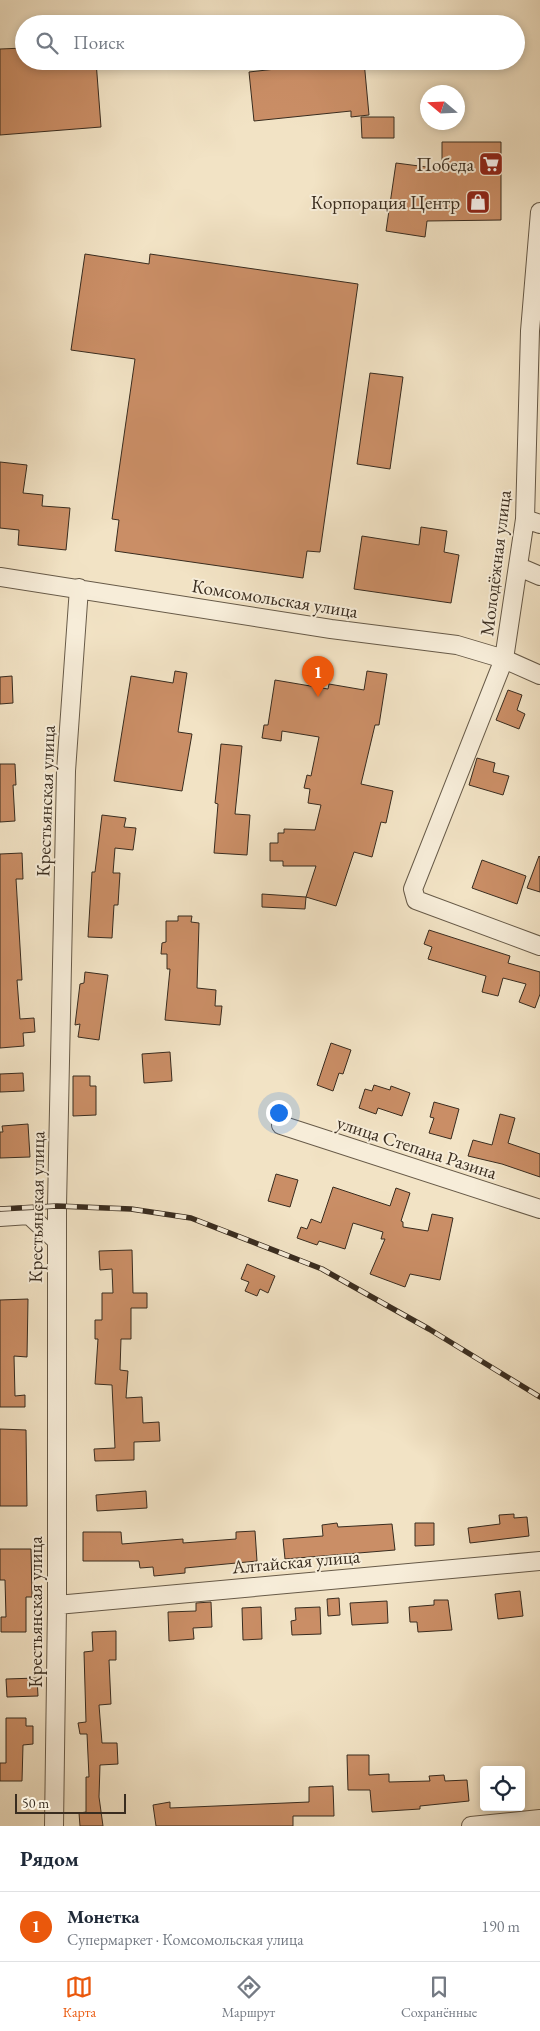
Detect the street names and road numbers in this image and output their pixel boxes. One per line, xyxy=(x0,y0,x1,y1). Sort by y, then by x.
street label: Молодёжная улица xyxy=(474,488,517,638)
street label: Комсомольская улица xyxy=(190,573,360,624)
street label: Крестьянская улица xyxy=(30,724,61,877)
street label: улица Степана Разина xyxy=(334,1110,501,1185)
street label: Крестьянская улица xyxy=(23,1131,50,1283)
street label: Крестьянская улица xyxy=(23,1536,48,1688)
street label: Алтайская улица xyxy=(230,1543,361,1580)

